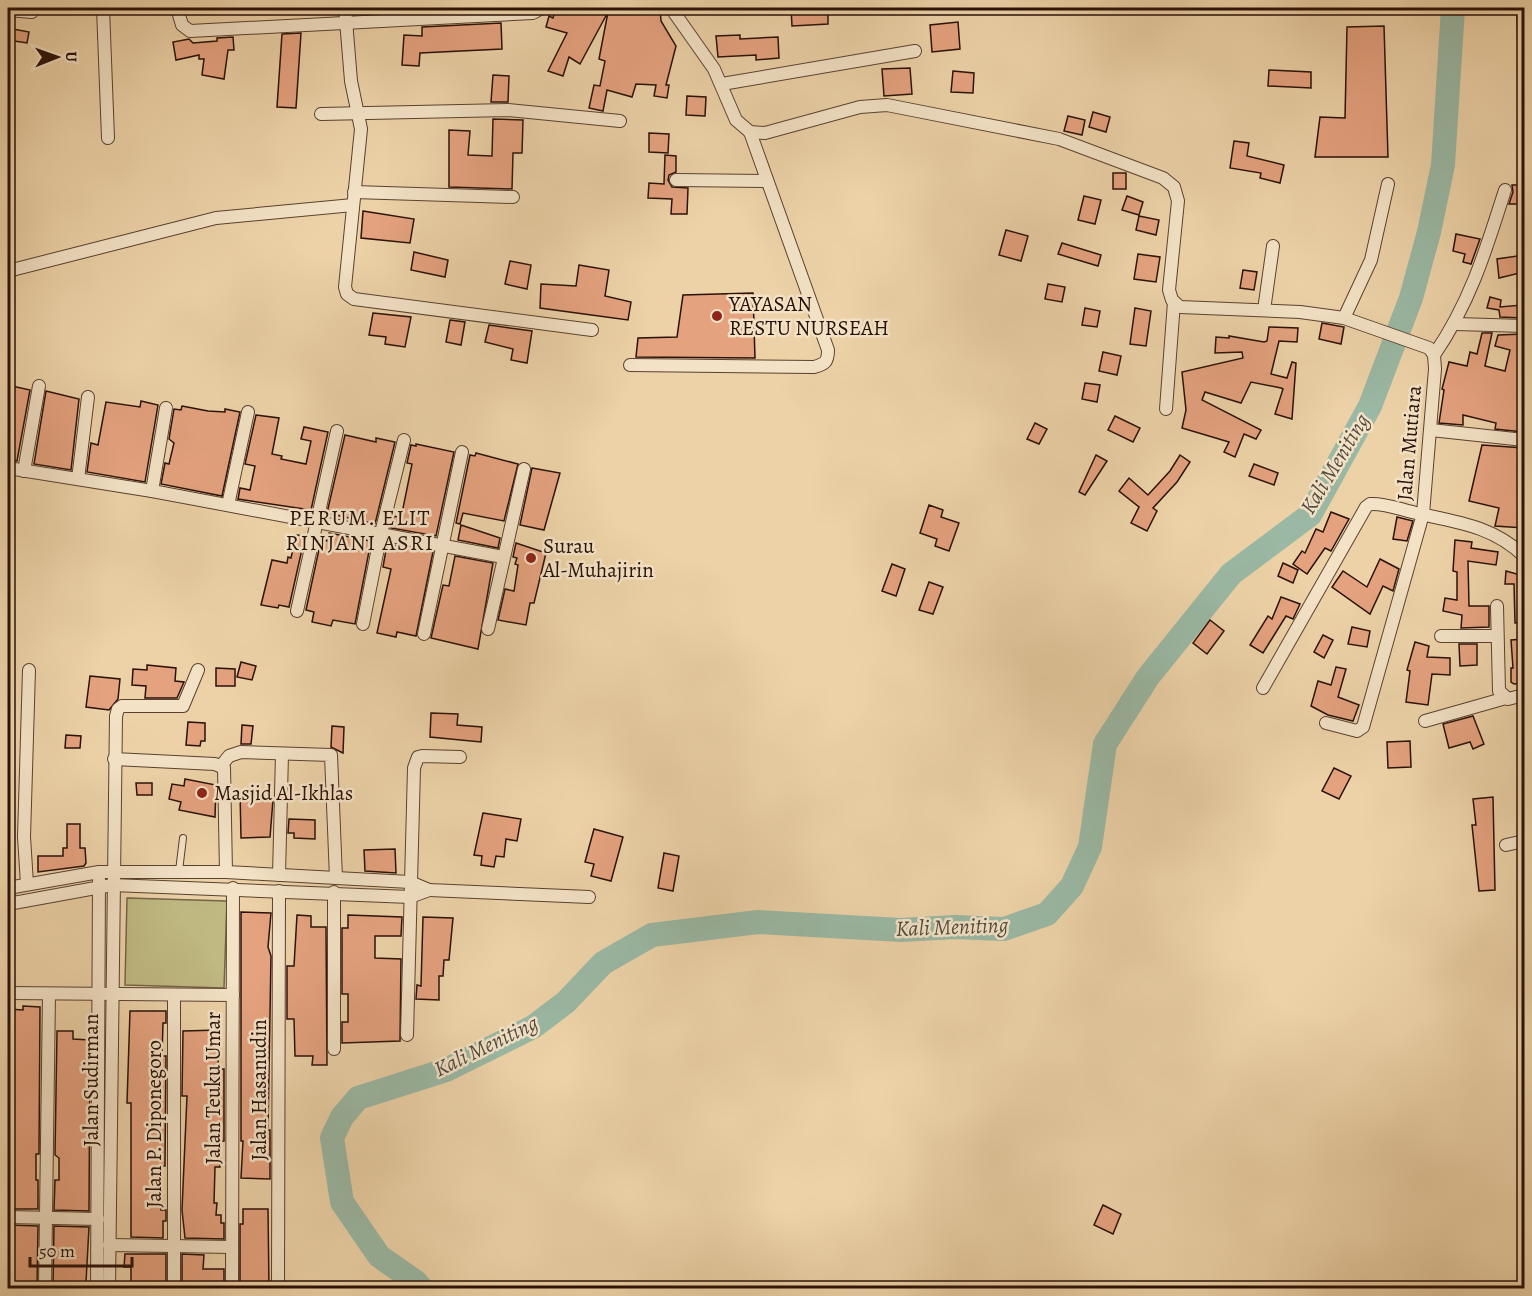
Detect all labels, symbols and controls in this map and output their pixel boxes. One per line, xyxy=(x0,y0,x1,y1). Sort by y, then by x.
north arrow xyxy=(27,27,87,87)
text: U xyxy=(60,51,82,63)
place label: YAYASAN RESTU NURSEAH xyxy=(728,290,889,342)
marker: YAYASAN RESTU NURSEAH xyxy=(710,309,724,323)
street label: Jalan Mutiara xyxy=(1390,384,1428,502)
water label: Kali Meniting xyxy=(1293,408,1377,520)
district label: PERUM. ELIT RINJANI ASRI xyxy=(285,503,435,558)
place label: Surau Al-Muhajirin xyxy=(542,532,654,584)
marker: Surau Al-Muhajirin xyxy=(524,551,538,565)
place label: Masjid Al-Ikhlas xyxy=(214,779,353,807)
marker: Masjid Al-Ikhlas xyxy=(195,786,209,800)
water label: Kali Meniting xyxy=(895,910,1009,944)
water label: Kali Meniting xyxy=(429,1008,543,1084)
street label: Jalan Teuku Umar xyxy=(199,1012,227,1164)
street label: Jalan Sudirman xyxy=(77,1013,105,1147)
street label: Jalan Hasanudin xyxy=(245,1019,273,1161)
street label: Jalan P. Diponegoro xyxy=(140,1040,168,1208)
scale bar xyxy=(30,1230,132,1268)
text: 50 m xyxy=(39,1239,75,1263)

